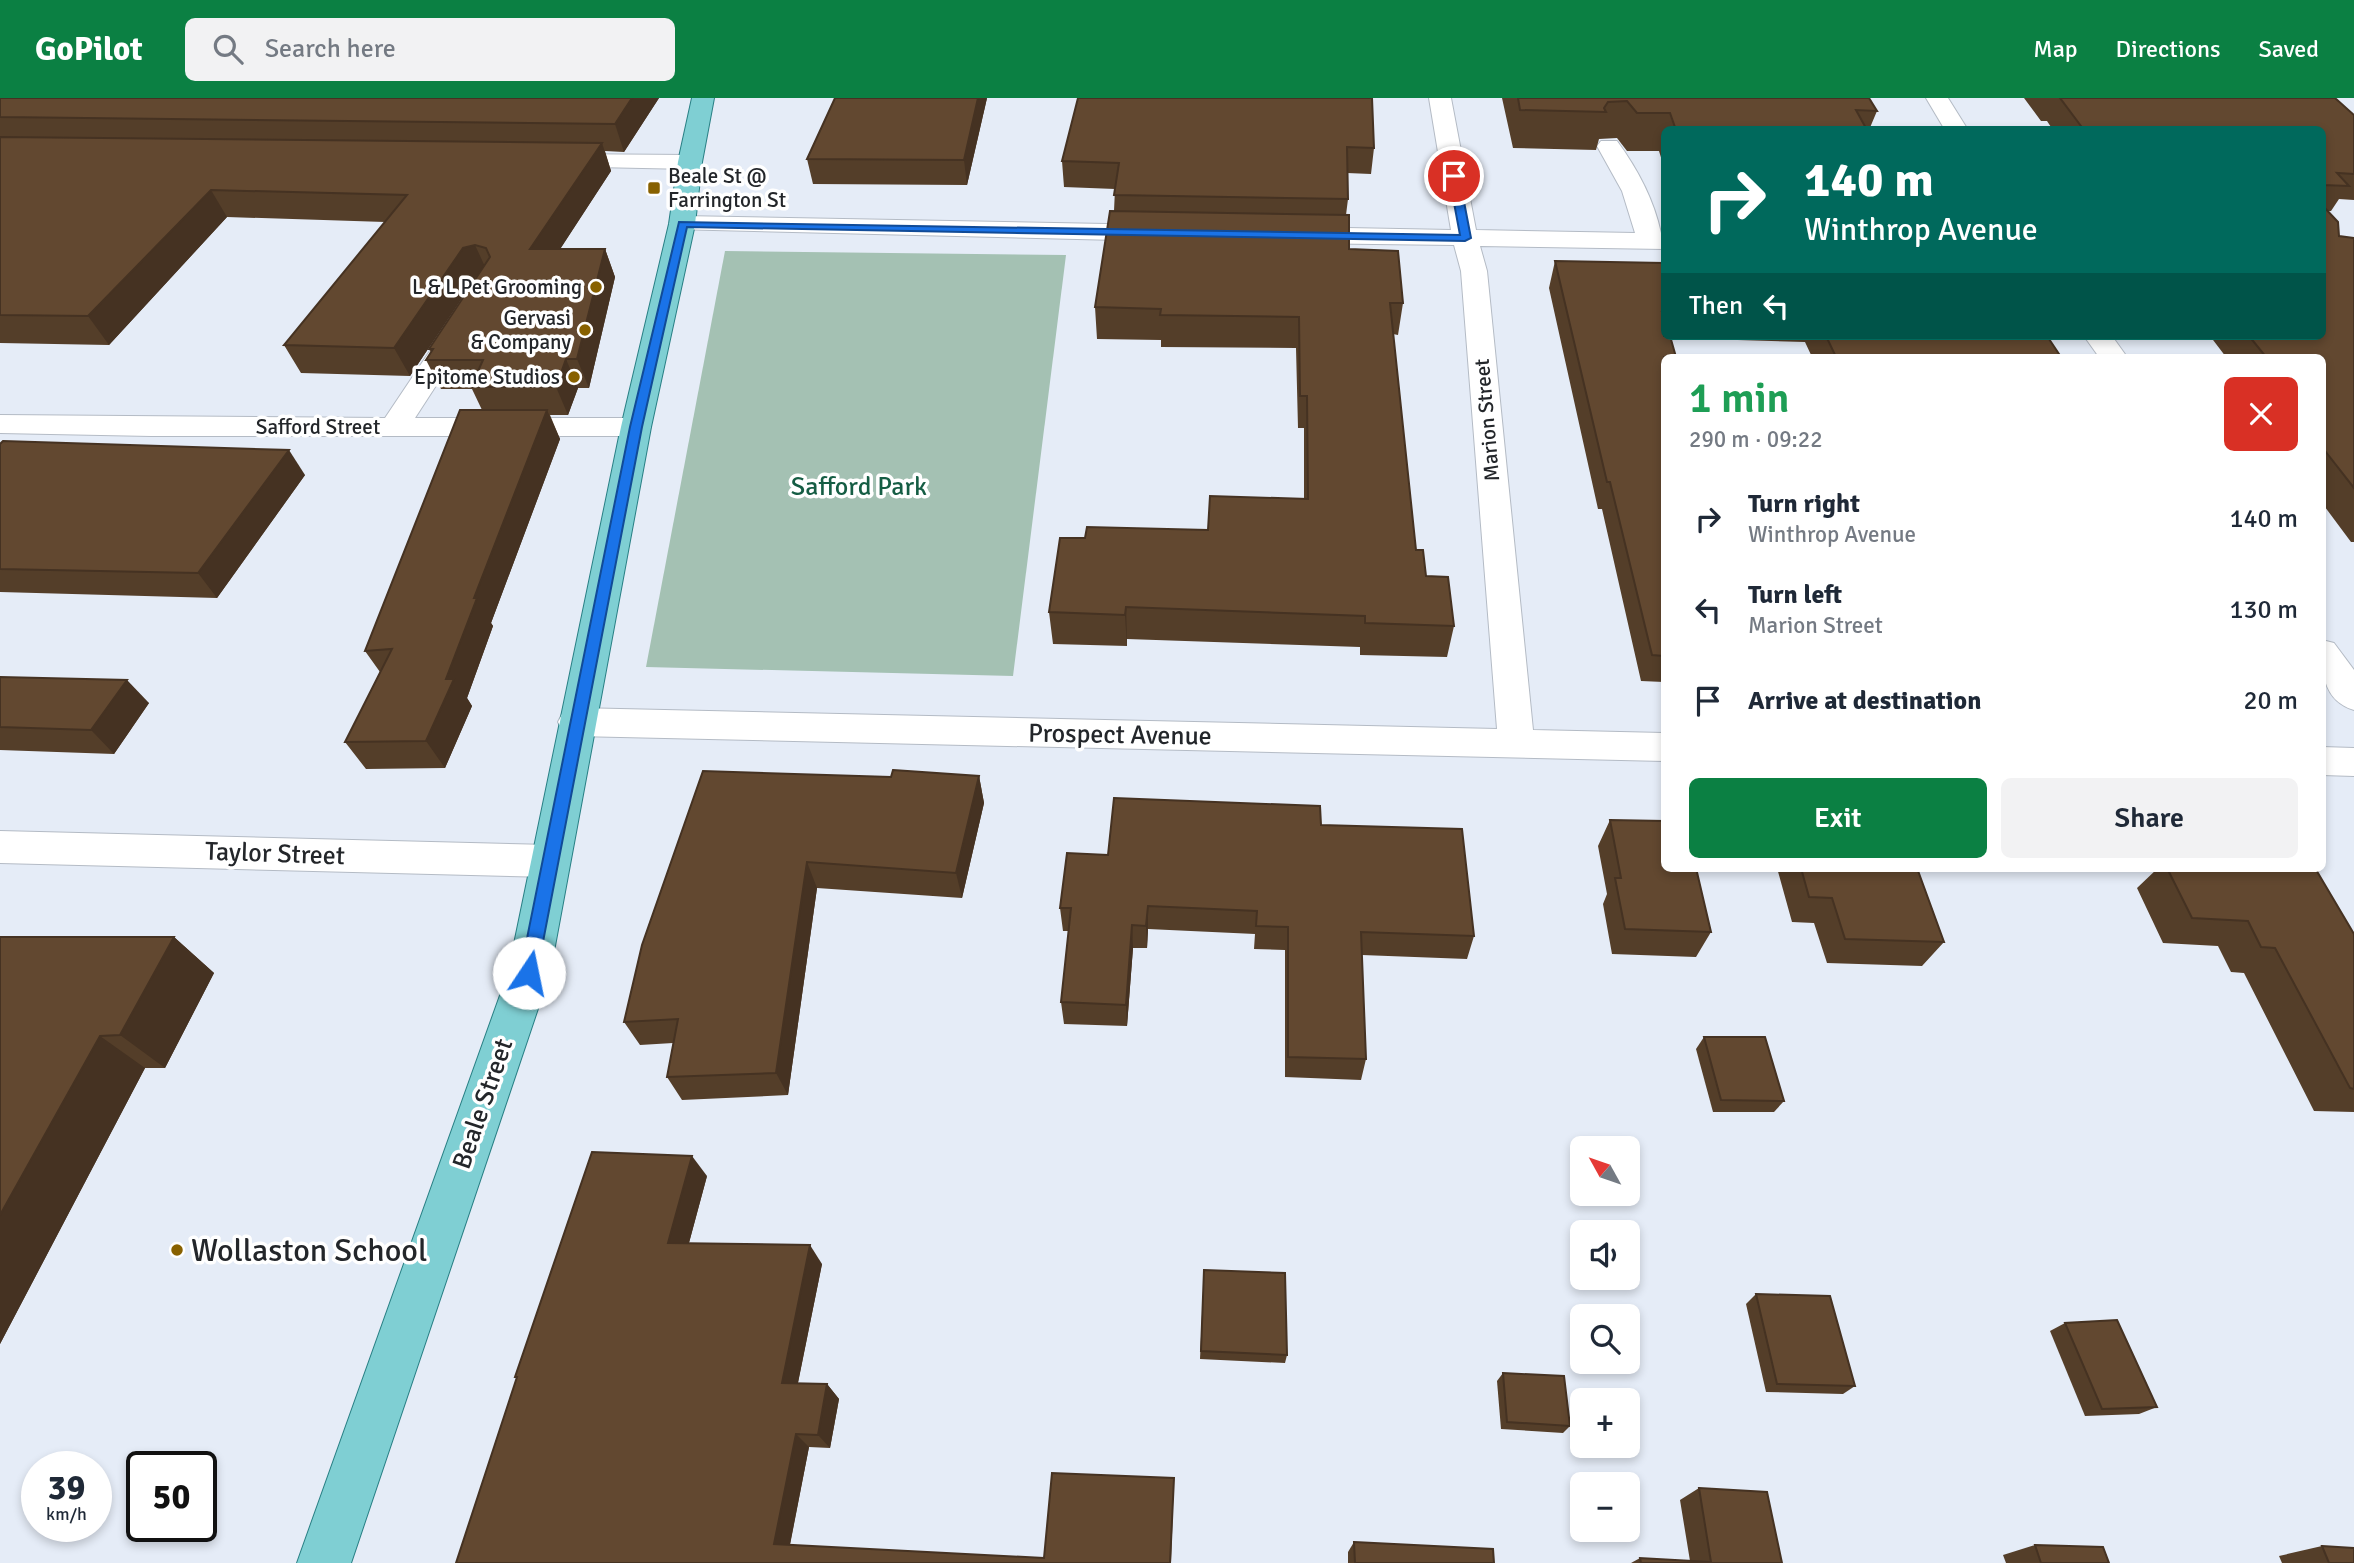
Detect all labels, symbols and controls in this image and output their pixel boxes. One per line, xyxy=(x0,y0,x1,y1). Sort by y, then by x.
search box xyxy=(185,18,675,81)
text: GoPilot xyxy=(35,29,143,70)
icon: search xyxy=(209,30,247,68)
text: Search here xyxy=(265,33,396,65)
text: Map xyxy=(2033,34,2078,64)
text: Directions xyxy=(2116,34,2221,64)
text: Saved xyxy=(2259,34,2319,64)
pin xyxy=(1424,146,1484,206)
text: 140 m xyxy=(1804,150,1934,210)
icon: right xyxy=(1689,154,1780,245)
icon: arrive xyxy=(1435,157,1473,195)
place label: Beale St @ Farrington St xyxy=(668,163,786,213)
marker: Beale St @ Farrington St xyxy=(646,180,662,196)
text: Winthrop Avenue xyxy=(1804,210,2038,249)
place label: L & L Pet Grooming xyxy=(412,274,582,300)
marker: L & L Pet Grooming xyxy=(588,279,604,295)
icon: left xyxy=(1757,287,1795,325)
text: Then xyxy=(1689,290,1743,322)
place label: Gervasi & Company xyxy=(470,305,571,355)
marker: Gervasi & Company xyxy=(577,322,593,338)
street label: Marion Street xyxy=(1469,358,1505,482)
place label: Epitome Studios xyxy=(414,364,560,390)
marker: Epitome Studios xyxy=(566,369,582,385)
text: 1 min xyxy=(1689,373,1790,424)
button: close xyxy=(2224,377,2298,451)
street label: Safford Street xyxy=(256,414,380,440)
text: 290 m · 09:22 xyxy=(1689,425,1823,454)
park label: Safford Park xyxy=(791,471,927,503)
text: Turn right xyxy=(1748,488,1860,520)
icon: right xyxy=(1689,500,1727,538)
text: 140 m xyxy=(2229,503,2298,535)
text: Winthrop Avenue xyxy=(1748,520,1916,549)
text: Turn left xyxy=(1748,579,1842,611)
icon: left xyxy=(1689,591,1727,629)
text: 130 m xyxy=(2229,594,2298,626)
text: Marion Street xyxy=(1748,611,1883,640)
icon: arrive xyxy=(1689,682,1727,720)
text: Arrive at destination xyxy=(1748,685,1981,717)
text: 20 m xyxy=(2243,685,2298,717)
street label: Prospect Avenue xyxy=(1028,717,1212,753)
button: Exit xyxy=(1689,778,1987,858)
button: Share xyxy=(2001,778,2298,858)
street label: Taylor Street xyxy=(205,836,345,872)
position arrow xyxy=(492,936,566,1010)
street label: Beale Street xyxy=(446,1035,520,1173)
north arrow xyxy=(1570,1136,1640,1206)
map controls xyxy=(1570,1136,1640,1542)
button: sound xyxy=(1570,1220,1640,1290)
place label: Wollaston School xyxy=(191,1231,427,1270)
marker: Wollaston School xyxy=(169,1242,185,1258)
button: search xyxy=(1570,1304,1640,1374)
button: + xyxy=(1570,1388,1640,1458)
speed limit sign: 50 xyxy=(126,1451,217,1542)
text: 39 xyxy=(48,1466,85,1509)
button: − xyxy=(1570,1472,1640,1542)
text: km/h xyxy=(46,1503,87,1525)

